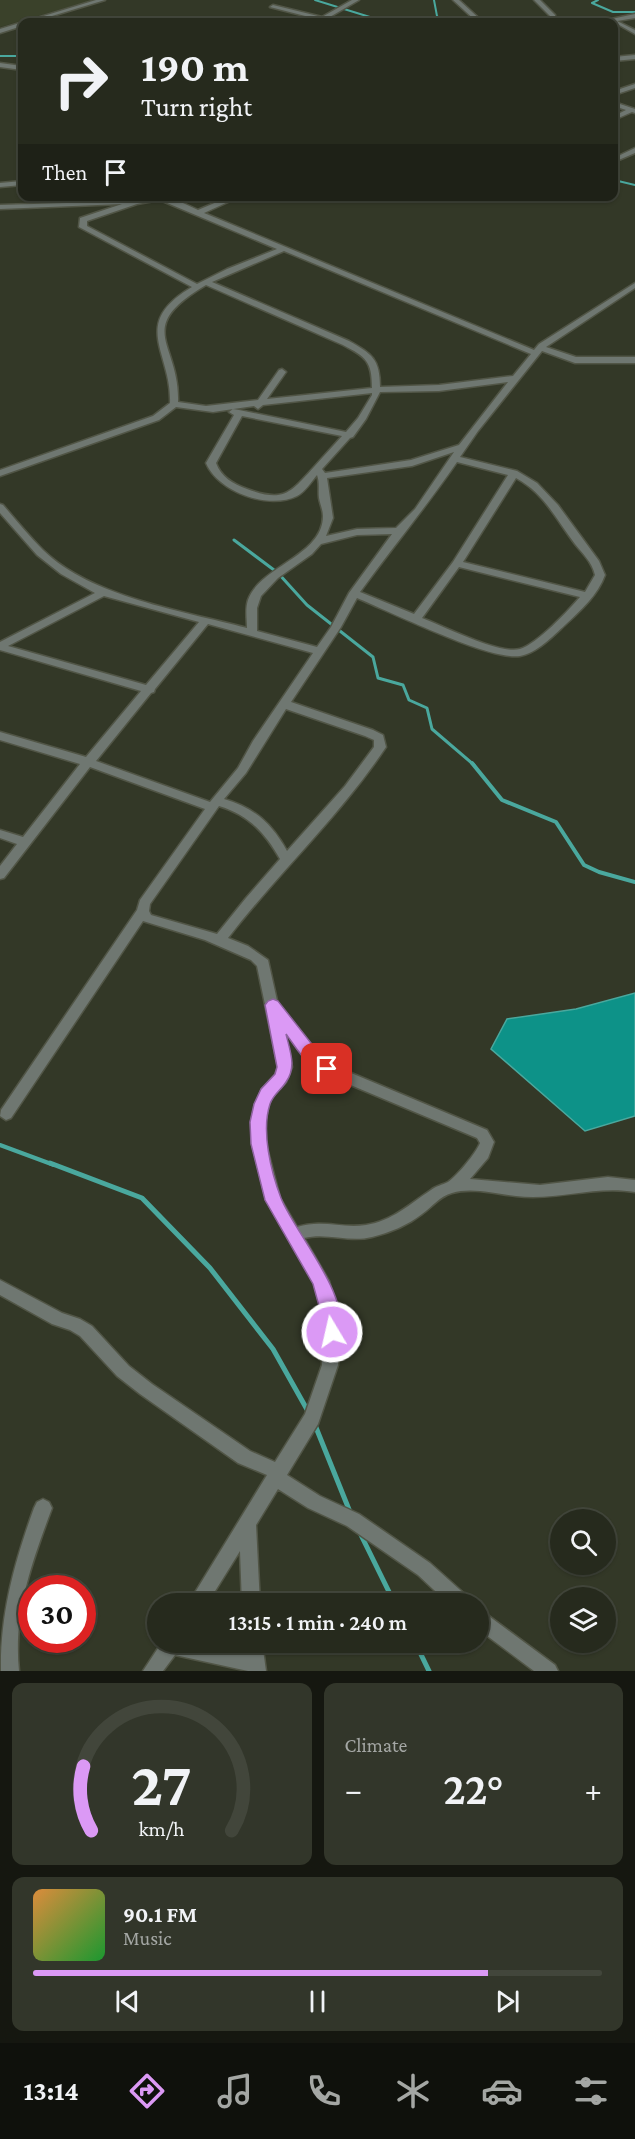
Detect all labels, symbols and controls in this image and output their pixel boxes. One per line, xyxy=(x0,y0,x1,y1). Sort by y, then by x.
icon: right xyxy=(42,42,120,120)
text: 190 m xyxy=(141,43,249,90)
text: Turn right xyxy=(141,92,252,122)
icon: arrive xyxy=(99,156,132,189)
text: Then xyxy=(42,160,87,185)
pin xyxy=(301,1043,352,1094)
icon: arrive xyxy=(310,1052,343,1085)
position arrow xyxy=(300,1300,364,1364)
map controls xyxy=(550,1509,616,1653)
button: search xyxy=(550,1509,616,1575)
speed limit sign: 30 xyxy=(18,1575,96,1653)
button: layers xyxy=(550,1587,616,1653)
text: 13:15 · 1 min · 240 m xyxy=(229,1610,407,1635)
text: Climate xyxy=(345,1734,407,1756)
text: 27 xyxy=(131,1749,192,1818)
text: 22° xyxy=(443,1764,503,1814)
text: − xyxy=(345,1771,362,1808)
text: + xyxy=(585,1771,602,1808)
text: km/h xyxy=(139,1817,185,1841)
text: 90.1 FM xyxy=(123,1902,197,1927)
text: Music xyxy=(123,1927,172,1949)
icon: previous xyxy=(111,1985,144,2018)
icon: pause xyxy=(301,1985,334,2018)
icon: next xyxy=(491,1985,524,2018)
icon: directions xyxy=(126,2070,168,2112)
icon: music xyxy=(214,2070,256,2112)
icon: phone xyxy=(303,2070,345,2112)
icon: climate xyxy=(392,2070,434,2112)
icon: car xyxy=(481,2070,523,2112)
icon: filters xyxy=(570,2070,612,2112)
text: 13:14 xyxy=(23,2076,79,2106)

